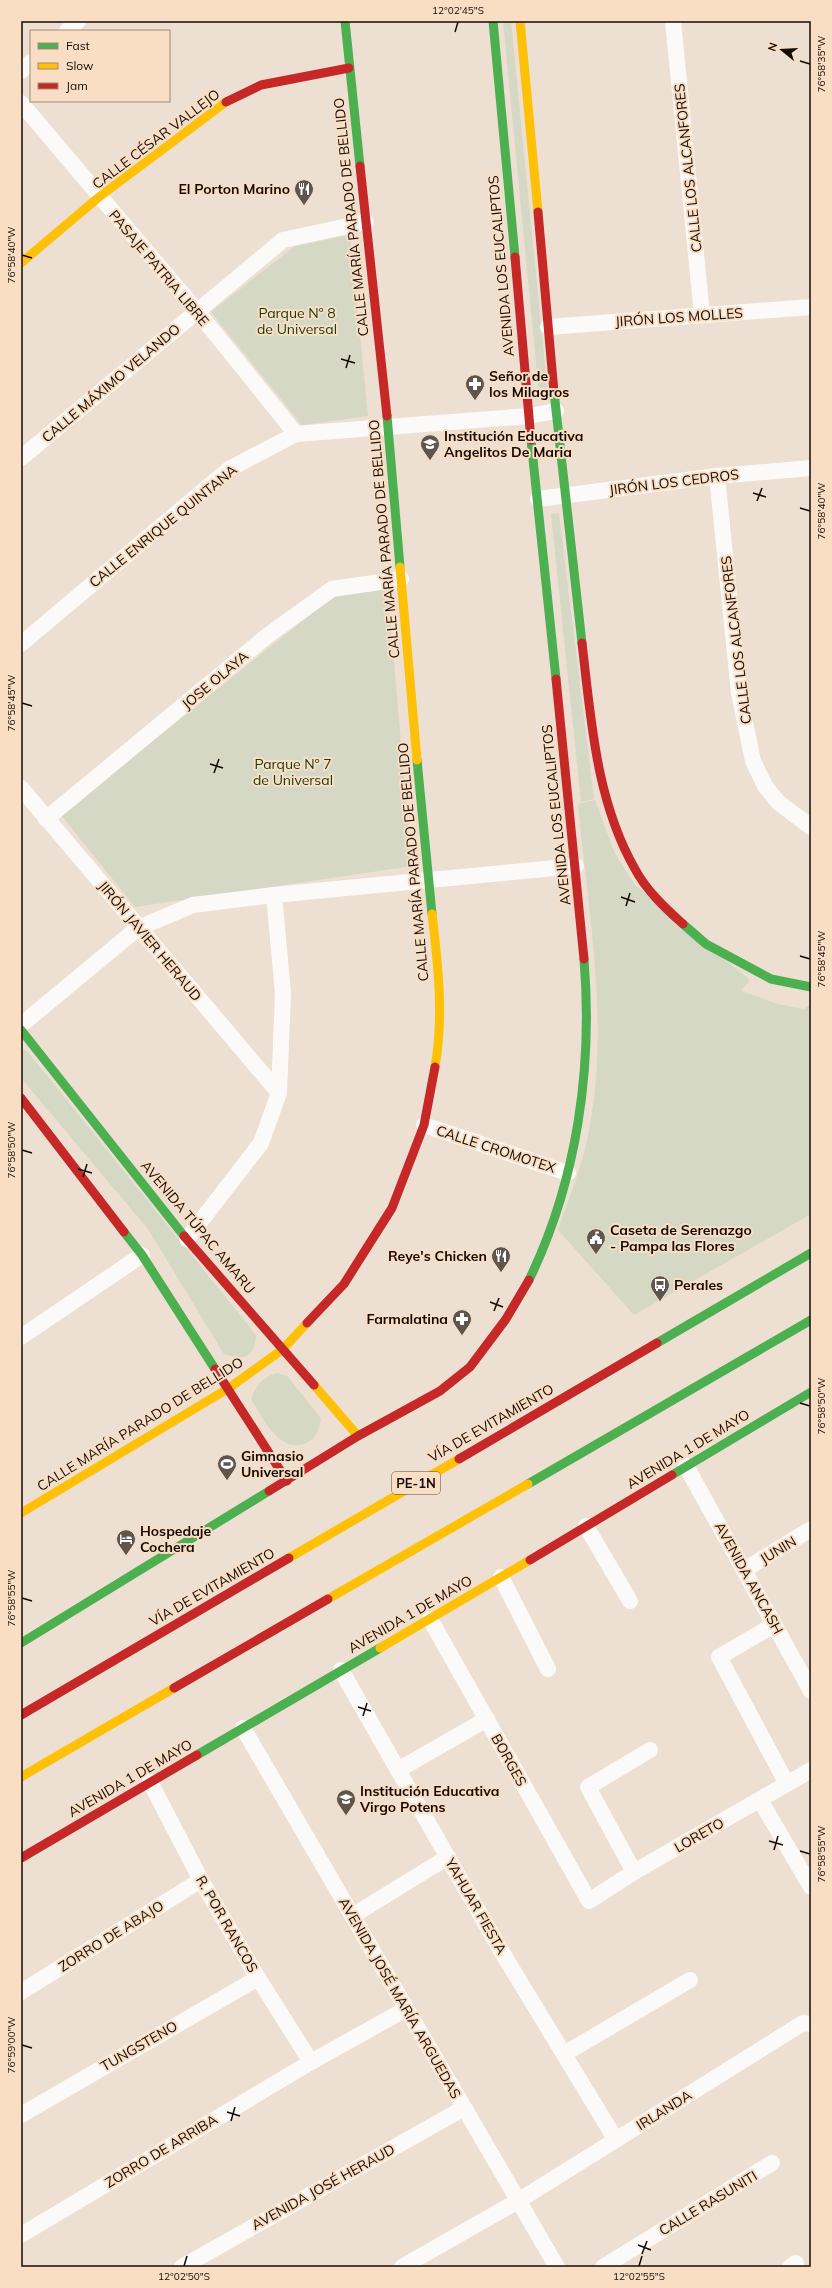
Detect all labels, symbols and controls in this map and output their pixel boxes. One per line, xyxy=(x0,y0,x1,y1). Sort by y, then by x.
text: 12°02'45"S xyxy=(432,4,484,17)
legend xyxy=(30,30,170,102)
north arrow xyxy=(762,30,802,70)
text: 76°58'35"W xyxy=(815,36,828,92)
text: Fast xyxy=(66,38,90,53)
text: N xyxy=(765,41,780,53)
text: Slow xyxy=(66,58,94,73)
text: Jam xyxy=(66,78,88,93)
street label: CALLE LOS ALCANFORES xyxy=(670,82,706,253)
street label: CALLE CÉSAR VALLEJO xyxy=(89,85,223,193)
street label: CALLE MARÍA PARADO DE BELLIDO xyxy=(330,97,372,337)
street label: AVENIDA LOS EUCALIPTOS xyxy=(484,174,518,357)
restaurant icon: El Porton Marino xyxy=(293,178,315,206)
place label: El Porton Marino xyxy=(178,180,290,198)
street label: PASAJE PATRIA LIBRE xyxy=(105,206,213,330)
text: 76°58'40"W xyxy=(5,227,18,283)
park label: Parque Nº 8 de Universal xyxy=(257,304,337,338)
street label: JIRÓN LOS MOLLES xyxy=(615,304,744,330)
street label: CALLE MÁXIMO VELANDO xyxy=(38,320,184,446)
place label: Señor de los Milagros xyxy=(489,367,569,401)
pharmacy icon: Señor de los Milagros xyxy=(464,373,486,401)
street label: CALLE MARÍA PARADO DE BELLIDO xyxy=(365,419,403,659)
place label: Institución Educativa Angelitos De Maria xyxy=(444,427,583,461)
school or university icon: Institución Educativa Angelitos De Maria xyxy=(419,433,441,461)
street label: CALLE ENRIQUE QUINTANA xyxy=(85,460,241,591)
street label: JIRÓN LOS CEDROS xyxy=(608,465,740,499)
text: 76°58'40"W xyxy=(815,483,828,539)
street label: CALLE LOS ALCANFORES xyxy=(717,555,755,725)
street label: JOSE OLAYA xyxy=(178,646,253,713)
text: 76°58'45"W xyxy=(5,675,18,731)
street label: AVENIDA LOS EUCALIPTOS xyxy=(538,723,574,906)
street label: CALLE MARÍA PARADO DE BELLIDO xyxy=(394,742,432,982)
park label: Parque Nº 7 de Universal xyxy=(253,755,333,789)
street label: JIRÓN JAVIER HERAUD xyxy=(94,877,206,1005)
text: 76°58'45"W xyxy=(815,931,828,987)
street label: CALLE CROMOTEX xyxy=(434,1121,558,1177)
text: 76°58'50"W xyxy=(5,1122,18,1178)
street label: AVENIDA TÚPAC AMARU xyxy=(137,1157,259,1297)
place label: Caseta de Serenazgo - Pampa las Flores xyxy=(610,1221,752,1255)
public building icon: Caseta de Serenazgo - Pampa las Flores xyxy=(585,1227,607,1255)
restaurant icon: Reye's Chicken xyxy=(490,1245,512,1273)
place label: Reye's Chicken xyxy=(388,1247,487,1265)
bus stop icon: Perales xyxy=(649,1274,671,1302)
place label: Perales xyxy=(674,1276,723,1294)
pharmacy icon: Farmalatina xyxy=(451,1308,473,1336)
place label: Farmalatina xyxy=(366,1310,448,1328)
street label: CALLE MARÍA PARADO DE BELLIDO xyxy=(34,1353,246,1495)
text: 76°58'50"W xyxy=(815,1378,828,1434)
street label: VÍA DE EVITAMIENTO xyxy=(425,1380,557,1466)
street label: AVENIDA 1 DE MAYO xyxy=(623,1405,753,1493)
place label: Gimnasio Universal xyxy=(241,1447,304,1481)
sports icon: Gimnasio Universal xyxy=(216,1453,238,1481)
road number: PE-1N xyxy=(392,1472,440,1494)
street label: AVENIDA ANCASH xyxy=(711,1519,787,1637)
place label: Hospedaje Cochera xyxy=(140,1522,212,1556)
hotel icon: Hospedaje Cochera xyxy=(115,1528,137,1556)
street label: JUNIN xyxy=(756,1532,800,1568)
street label: VÍA DE EVITAMIENTO xyxy=(146,1544,278,1630)
text: 76°58'55"W xyxy=(5,1570,18,1626)
street label: AVENIDA 1 DE MAYO xyxy=(345,1571,475,1657)
street label: BORGES xyxy=(487,1731,531,1790)
street label: AVENIDA 1 DE MAYO xyxy=(65,1735,195,1821)
place label: Institución Educativa Virgo Potens xyxy=(359,1782,499,1816)
school or university icon: Institución Educativa Virgo Potens xyxy=(335,1788,357,1816)
street label: LORETO xyxy=(671,1814,727,1856)
text: 76°58'55"W xyxy=(815,1826,828,1882)
street label: YAHUAR FIESTA xyxy=(441,1854,511,1958)
street label: R. POR RANCOS xyxy=(192,1872,262,1976)
street label: AVENIDA JOSÉ MARÍA ARGUEDAS xyxy=(335,1894,465,2102)
street label: ZORRO DE ABAJO xyxy=(55,1896,167,1976)
text: 76°59'00"W xyxy=(5,2017,18,2073)
street label: TUNGSTENO xyxy=(97,2017,181,2075)
street label: IRLANDA xyxy=(633,2086,696,2134)
street label: ZORRO DE ARRIBA xyxy=(101,2110,221,2192)
street label: AVENIDA JOSÉ HERAUD xyxy=(248,2140,398,2234)
street label: CALLE RASUNITI xyxy=(656,2167,760,2239)
text: 12°02'50"S xyxy=(158,2270,210,2283)
text: 12°02'55"S xyxy=(613,2270,665,2283)

